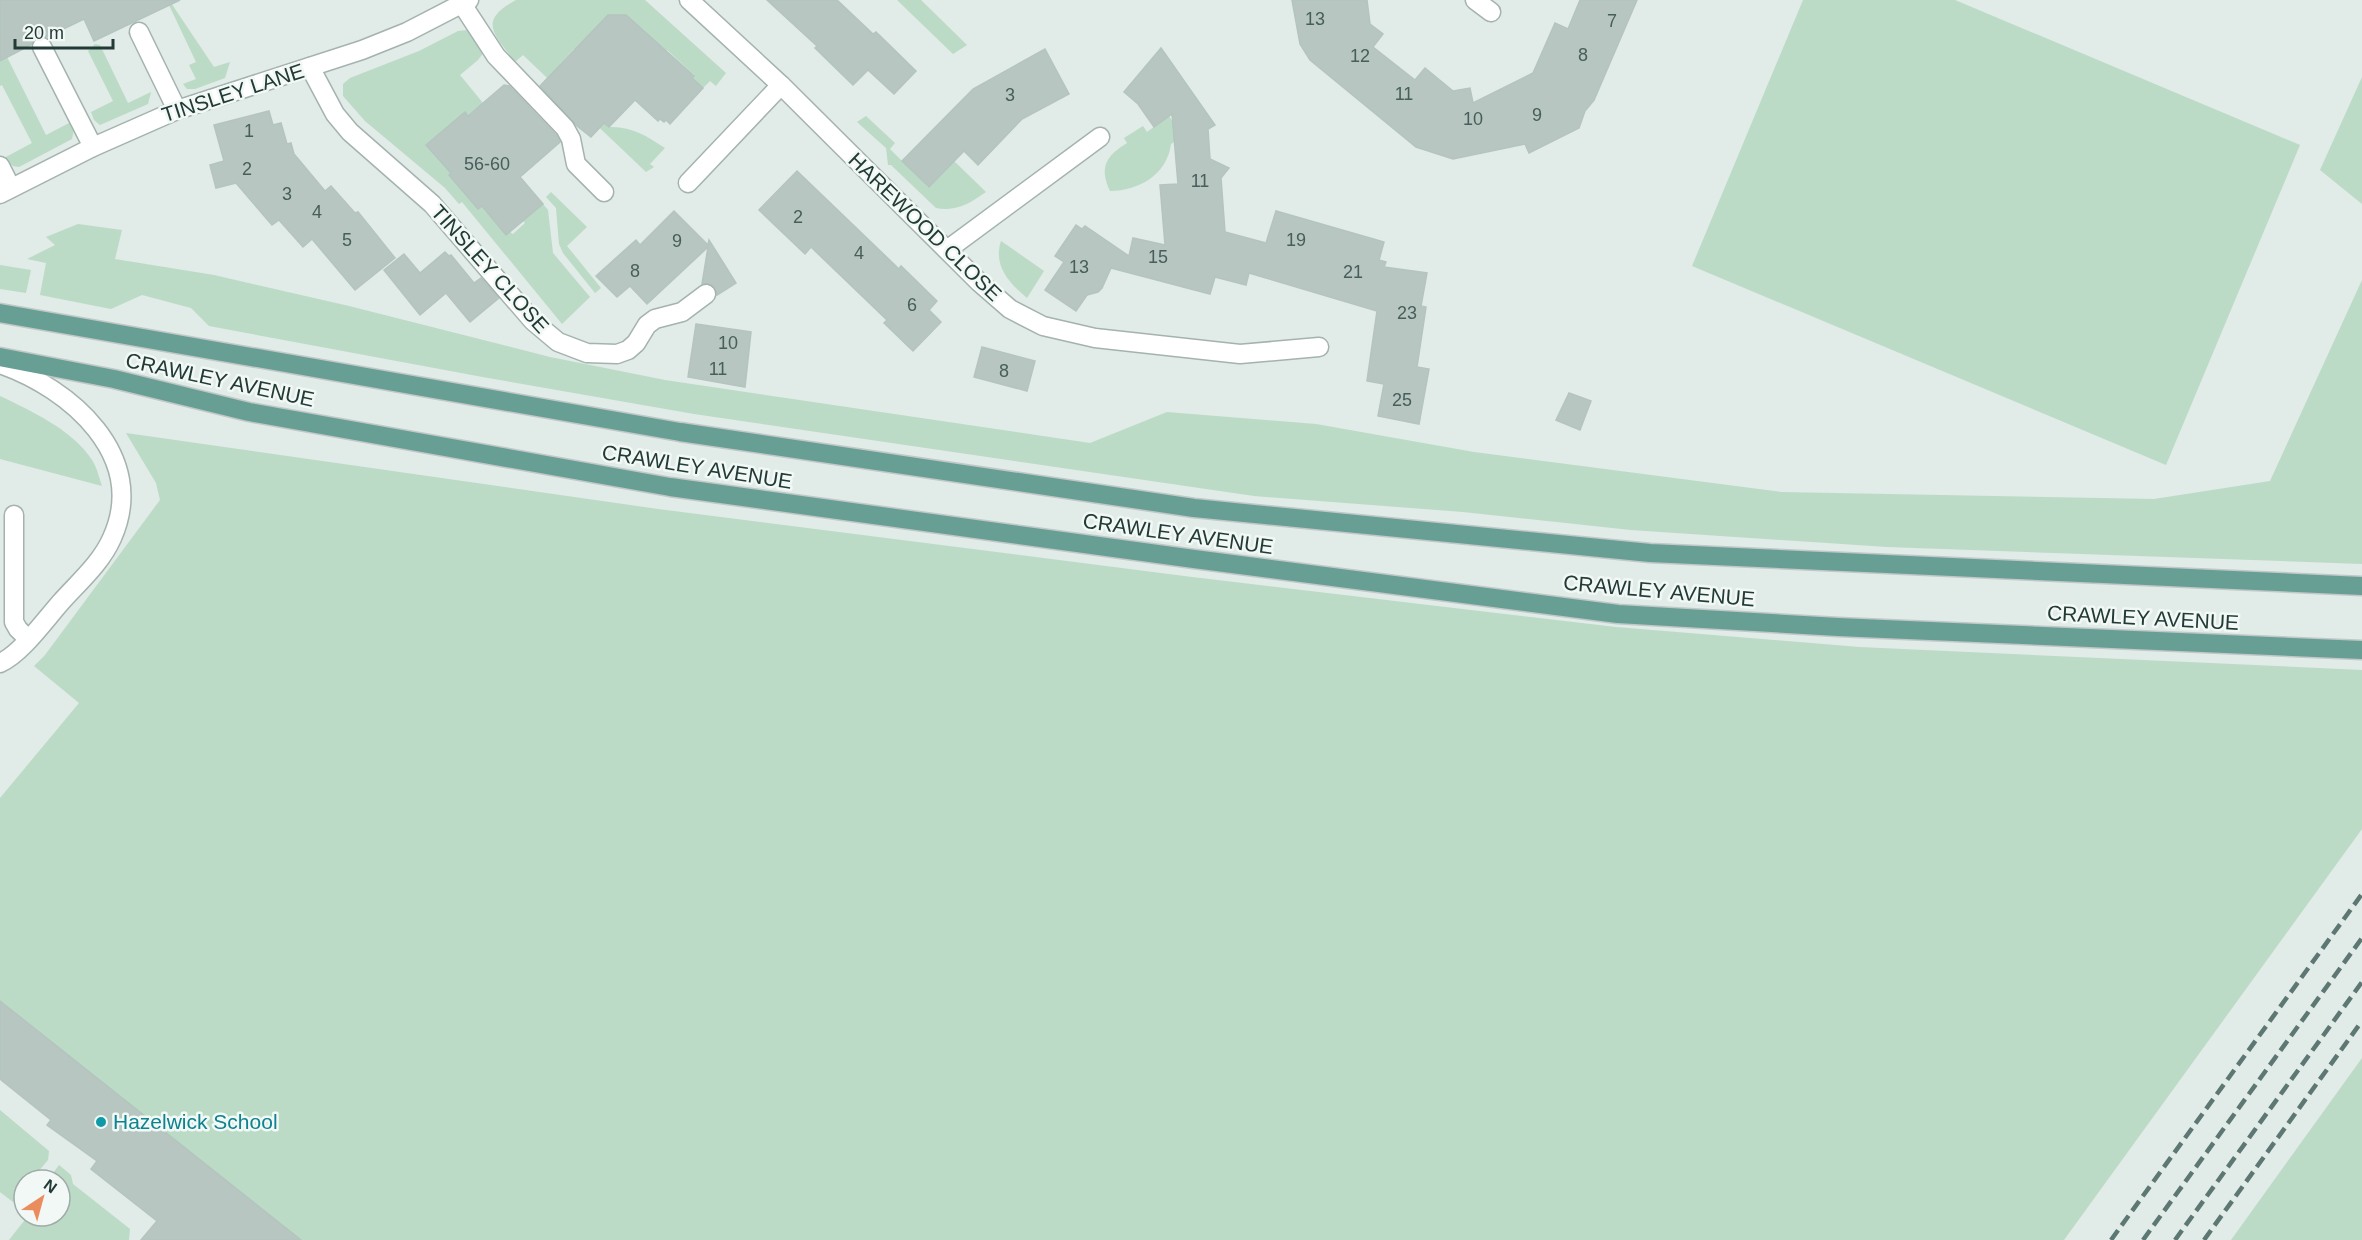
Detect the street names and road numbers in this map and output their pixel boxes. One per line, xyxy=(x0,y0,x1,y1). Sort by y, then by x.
street label: TINSLEY LANE xyxy=(159,59,307,126)
street label: HAREWOOD CLOSE xyxy=(844,148,1006,305)
street label: TINSLEY CLOSE xyxy=(427,200,554,337)
street label: CRAWLEY AVENUE xyxy=(124,348,316,411)
street label: CRAWLEY AVENUE xyxy=(600,440,794,493)
street label: CRAWLEY AVENUE xyxy=(1081,509,1275,558)
street label: CRAWLEY AVENUE xyxy=(1562,571,1756,610)
street label: CRAWLEY AVENUE xyxy=(2046,601,2240,634)

